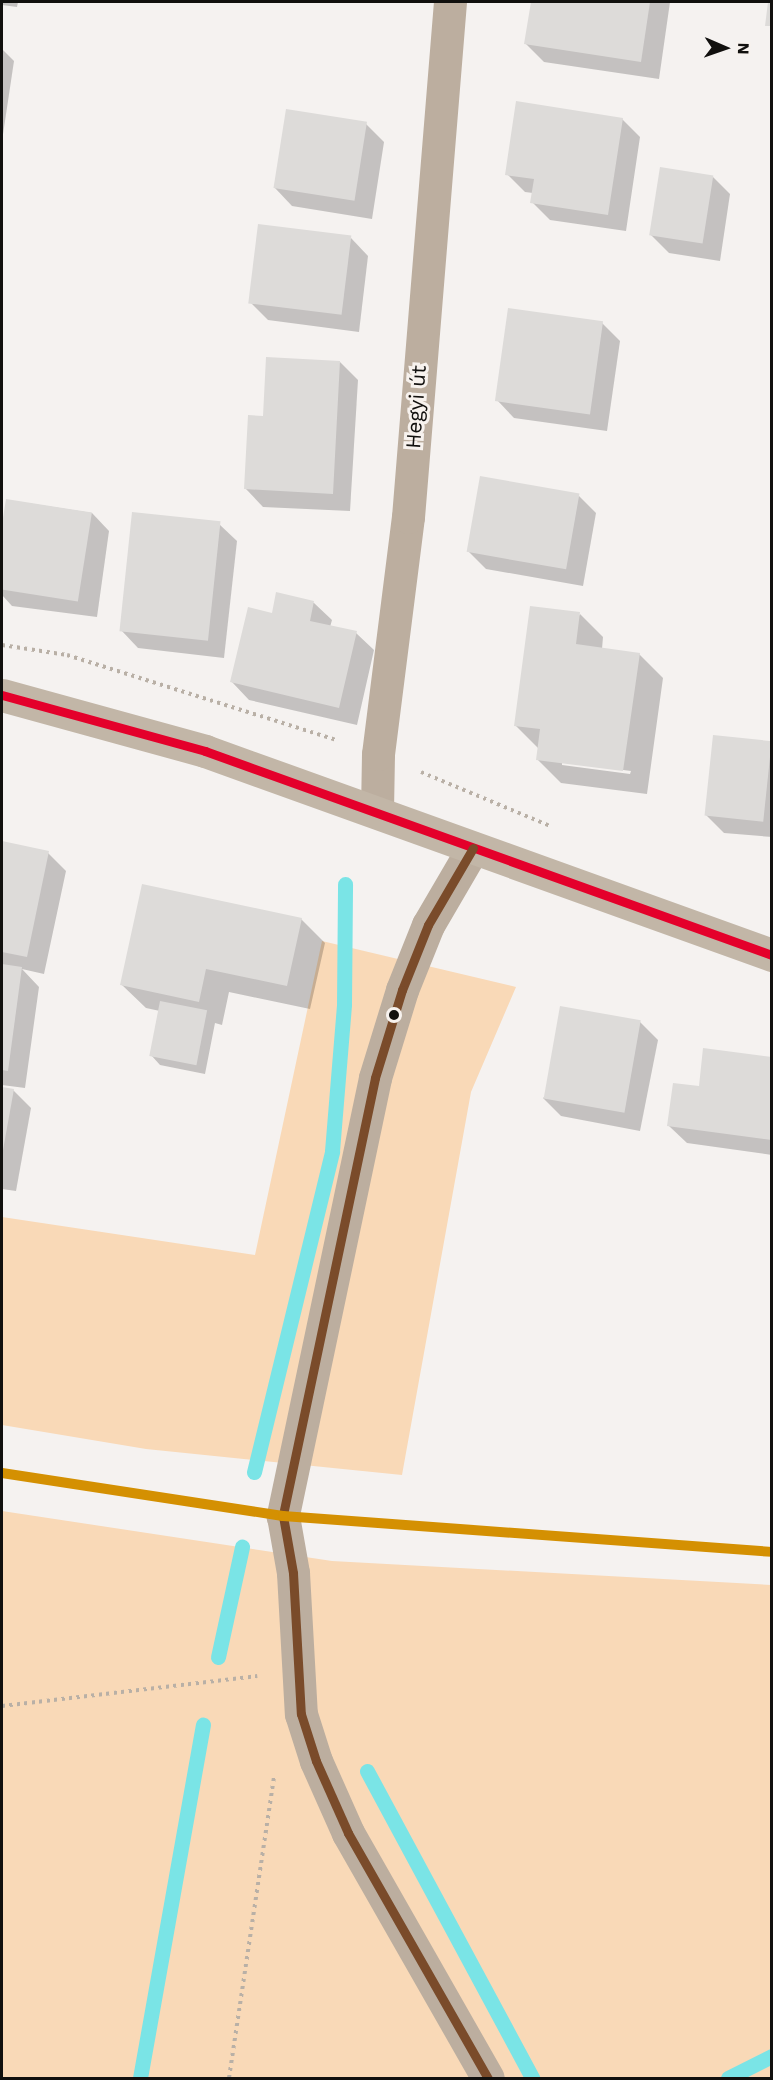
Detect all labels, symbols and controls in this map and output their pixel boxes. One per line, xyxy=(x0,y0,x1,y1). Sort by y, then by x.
north arrow xyxy=(695,18,755,78)
text: N xyxy=(734,42,753,55)
street label: Hegyi út xyxy=(401,364,431,450)
unlabelled marker xyxy=(388,1009,400,1021)

